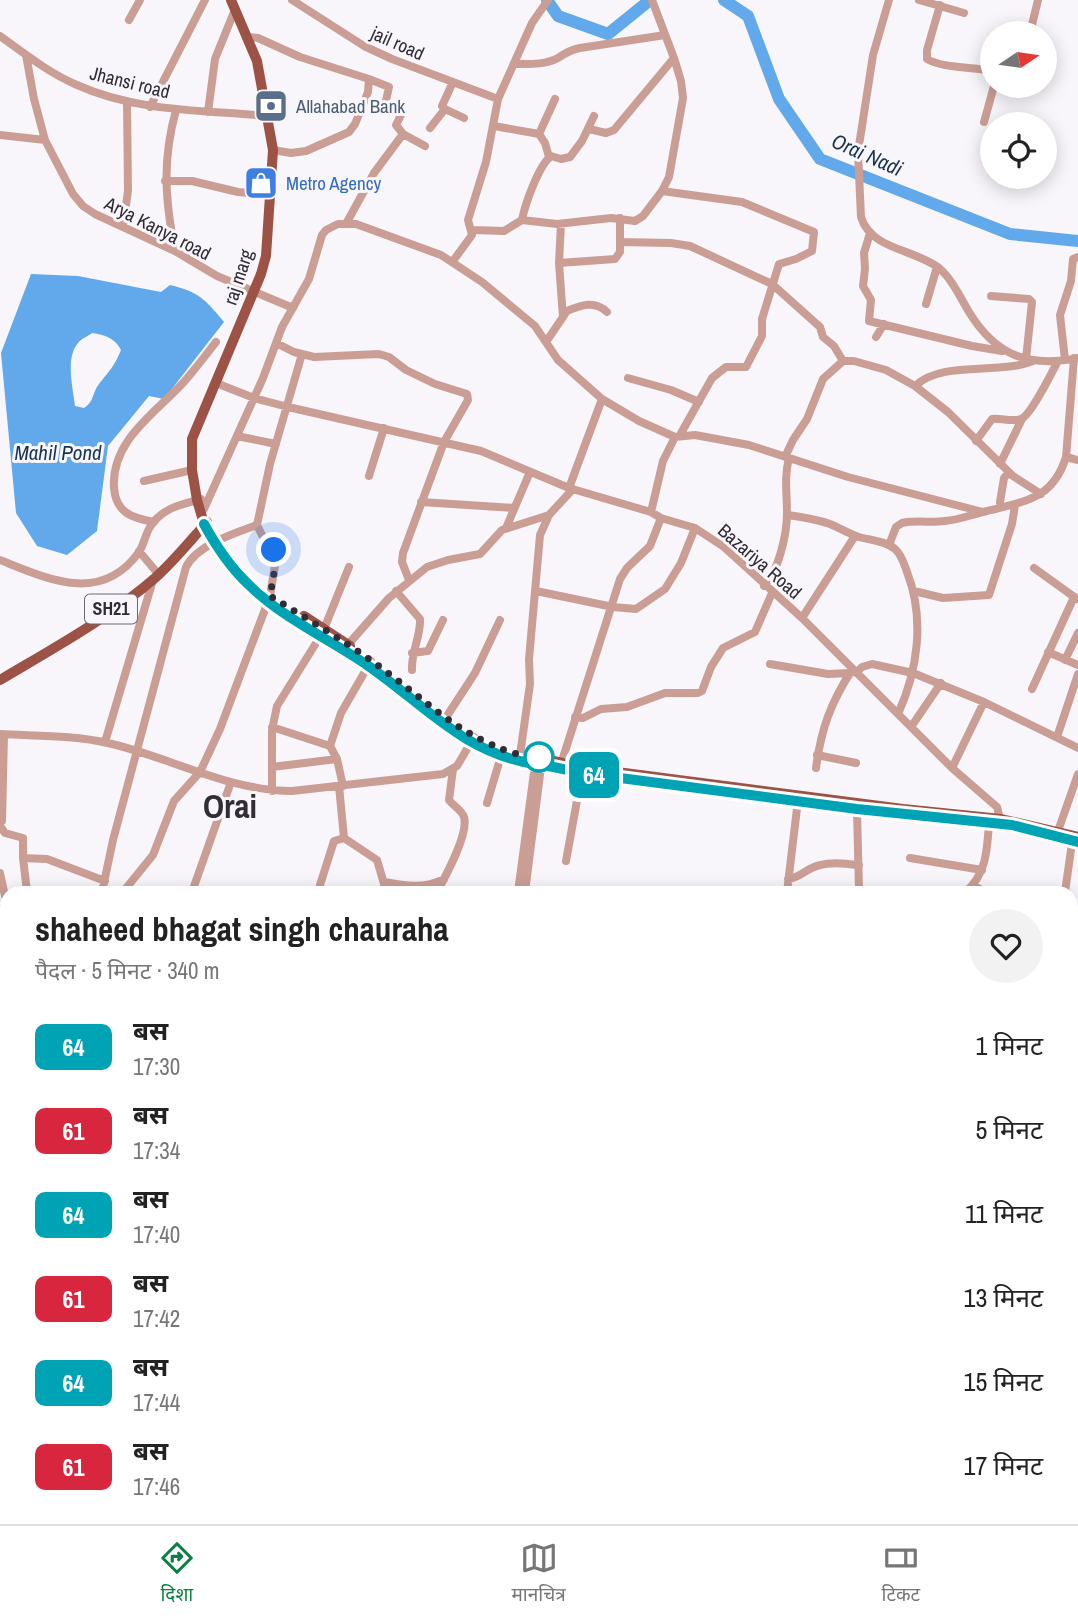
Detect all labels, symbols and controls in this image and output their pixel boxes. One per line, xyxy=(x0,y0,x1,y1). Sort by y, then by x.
street label: jail road xyxy=(366,19,429,66)
north arrow xyxy=(980,21,1057,98)
map controls xyxy=(980,21,1057,189)
street label: Jhansi road xyxy=(87,60,173,104)
bank icon: Allahabad Bank xyxy=(252,87,290,125)
place label: Allahabad Bank xyxy=(295,93,405,119)
button: locate xyxy=(980,112,1057,189)
water label: Orai Nadi xyxy=(827,126,907,183)
shop icon: Metro Agency xyxy=(242,164,280,202)
place label: Metro Agency xyxy=(286,170,381,196)
street label: Arya Kanya road xyxy=(100,190,216,266)
street label: raj marg xyxy=(217,245,259,308)
water label: Mahil Pond xyxy=(14,438,102,467)
street label: Bazariya Road xyxy=(713,517,807,605)
your location xyxy=(256,532,291,567)
road number: SH21 xyxy=(85,594,137,624)
unlabelled marker xyxy=(524,742,554,772)
line badge: 64 xyxy=(562,752,626,798)
text: 64 xyxy=(583,759,605,791)
district label: Orai xyxy=(203,784,257,828)
text: shaheed bhagat singh chauraha xyxy=(35,907,449,951)
button: heart xyxy=(969,909,1043,983)
text: पैदल · 5 मिनट · 340 m xyxy=(35,955,220,986)
text: बस xyxy=(133,1013,168,1048)
text: 1 मिनट xyxy=(975,1028,1043,1063)
text: 64 xyxy=(63,1031,84,1063)
text: 17:30 xyxy=(133,1051,180,1082)
text: बस xyxy=(133,1097,168,1132)
text: 5 मिनट xyxy=(975,1112,1043,1147)
text: 61 xyxy=(63,1115,84,1147)
text: 17:34 xyxy=(133,1135,180,1166)
text: बस xyxy=(133,1181,168,1216)
text: 11 मिनट xyxy=(965,1196,1043,1231)
text: 64 xyxy=(63,1199,84,1231)
text: 17:40 xyxy=(133,1219,180,1250)
text: बस xyxy=(133,1265,168,1300)
text: 13 मिनट xyxy=(964,1280,1043,1315)
text: 61 xyxy=(63,1283,84,1315)
text: 17:42 xyxy=(133,1303,180,1334)
text: बस xyxy=(133,1349,168,1384)
text: 15 मिनट xyxy=(964,1364,1043,1399)
text: 64 xyxy=(63,1367,84,1399)
text: 17:44 xyxy=(133,1387,180,1418)
text: बस xyxy=(133,1433,168,1468)
text: 17 मिनट xyxy=(964,1448,1043,1483)
text: 61 xyxy=(63,1451,84,1483)
text: 17:46 xyxy=(133,1471,180,1502)
tab: दिशा xyxy=(158,1539,196,1609)
tab: मानचित्र xyxy=(512,1539,566,1609)
tab: टिकट xyxy=(881,1539,920,1609)

